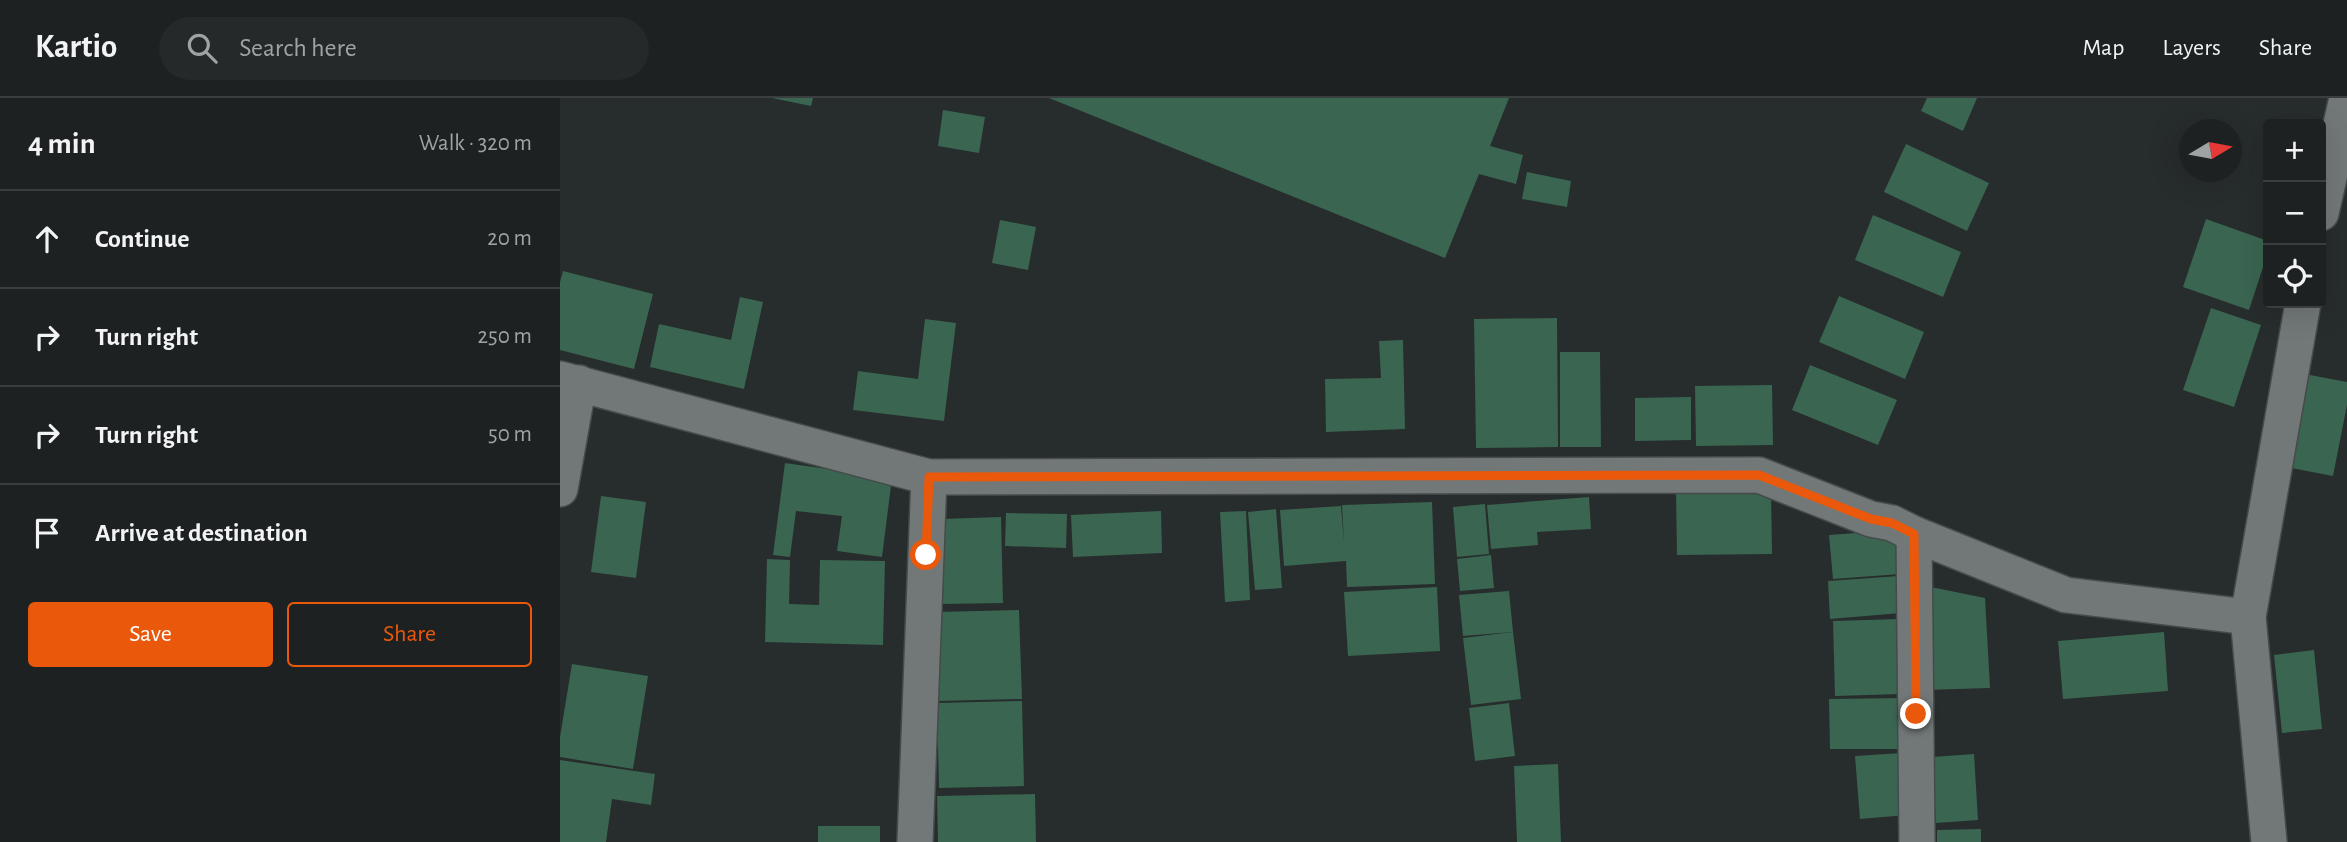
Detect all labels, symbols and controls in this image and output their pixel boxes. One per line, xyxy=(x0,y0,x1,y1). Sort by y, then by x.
search box xyxy=(159,17,649,80)
icon: search xyxy=(183,29,221,67)
text: Kartio xyxy=(35,31,117,64)
text: Search here xyxy=(239,35,357,61)
text: Map xyxy=(2082,36,2124,60)
text: Layers xyxy=(2162,36,2221,60)
text: Share xyxy=(2259,36,2312,60)
north arrow xyxy=(2179,119,2242,182)
map controls xyxy=(2263,119,2326,308)
button: + xyxy=(2263,119,2326,182)
text: 4 min xyxy=(28,129,96,159)
text: Walk · 320 m xyxy=(419,132,532,155)
button: − xyxy=(2263,182,2326,245)
icon: ahead xyxy=(28,220,66,258)
text: Continue xyxy=(95,226,190,252)
text: 20 m xyxy=(487,227,532,250)
button: locate xyxy=(2263,245,2326,308)
icon: right xyxy=(28,318,66,356)
text: Turn right xyxy=(95,324,198,350)
text: 250 m xyxy=(478,325,532,348)
icon: right xyxy=(28,416,66,454)
text: Turn right xyxy=(95,422,198,448)
text: 50 m xyxy=(488,423,532,446)
icon: arrive xyxy=(28,514,66,552)
text: Arrive at destination xyxy=(95,520,308,546)
route start xyxy=(910,539,941,570)
button: Save xyxy=(28,602,273,667)
button: Share xyxy=(287,602,532,667)
route end xyxy=(1900,698,1931,729)

